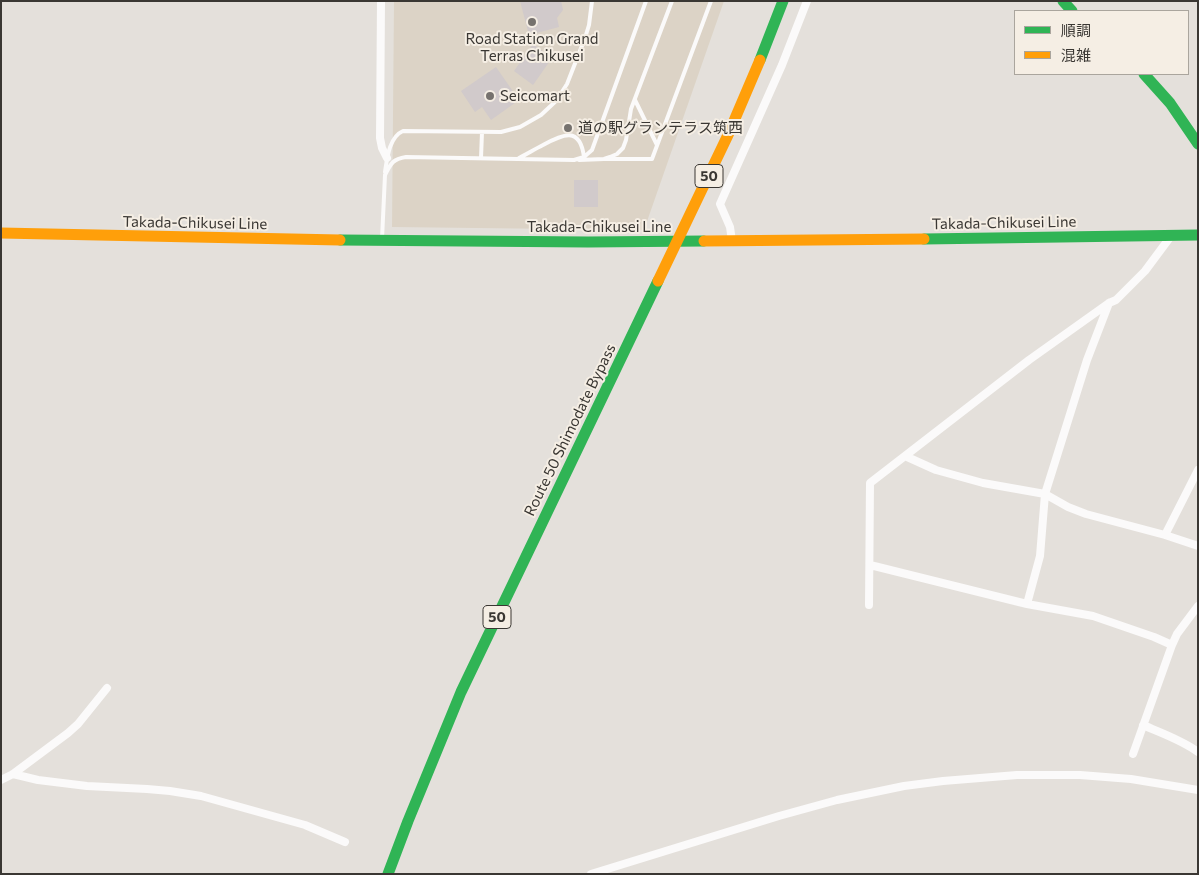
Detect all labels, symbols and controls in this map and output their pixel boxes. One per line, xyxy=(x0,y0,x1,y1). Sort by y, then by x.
legend xyxy=(1014,10,1189,75)
marker: Road Station Grand Terras Chikusei xyxy=(526,16,538,28)
text: 順調 xyxy=(1061,21,1091,39)
place label: Road Station Grand Terras Chikusei xyxy=(466,30,598,65)
text: 混雑 xyxy=(1061,46,1091,64)
place label: Seicomart xyxy=(500,87,570,105)
marker: Seicomart xyxy=(484,90,496,102)
place label: 道の駅グランテラス筑西 xyxy=(578,119,743,137)
marker: 道の駅グランテラス筑西 xyxy=(562,122,574,134)
road number: 50 xyxy=(695,165,723,188)
street label: Takada-Chikusei Line xyxy=(123,213,267,233)
street label: Takada-Chikusei Line xyxy=(932,213,1076,233)
street label: Takada-Chikusei Line xyxy=(527,218,671,236)
street label: Route 50 Shimodate Bypass xyxy=(520,341,620,519)
road number: 50 xyxy=(483,606,511,628)

